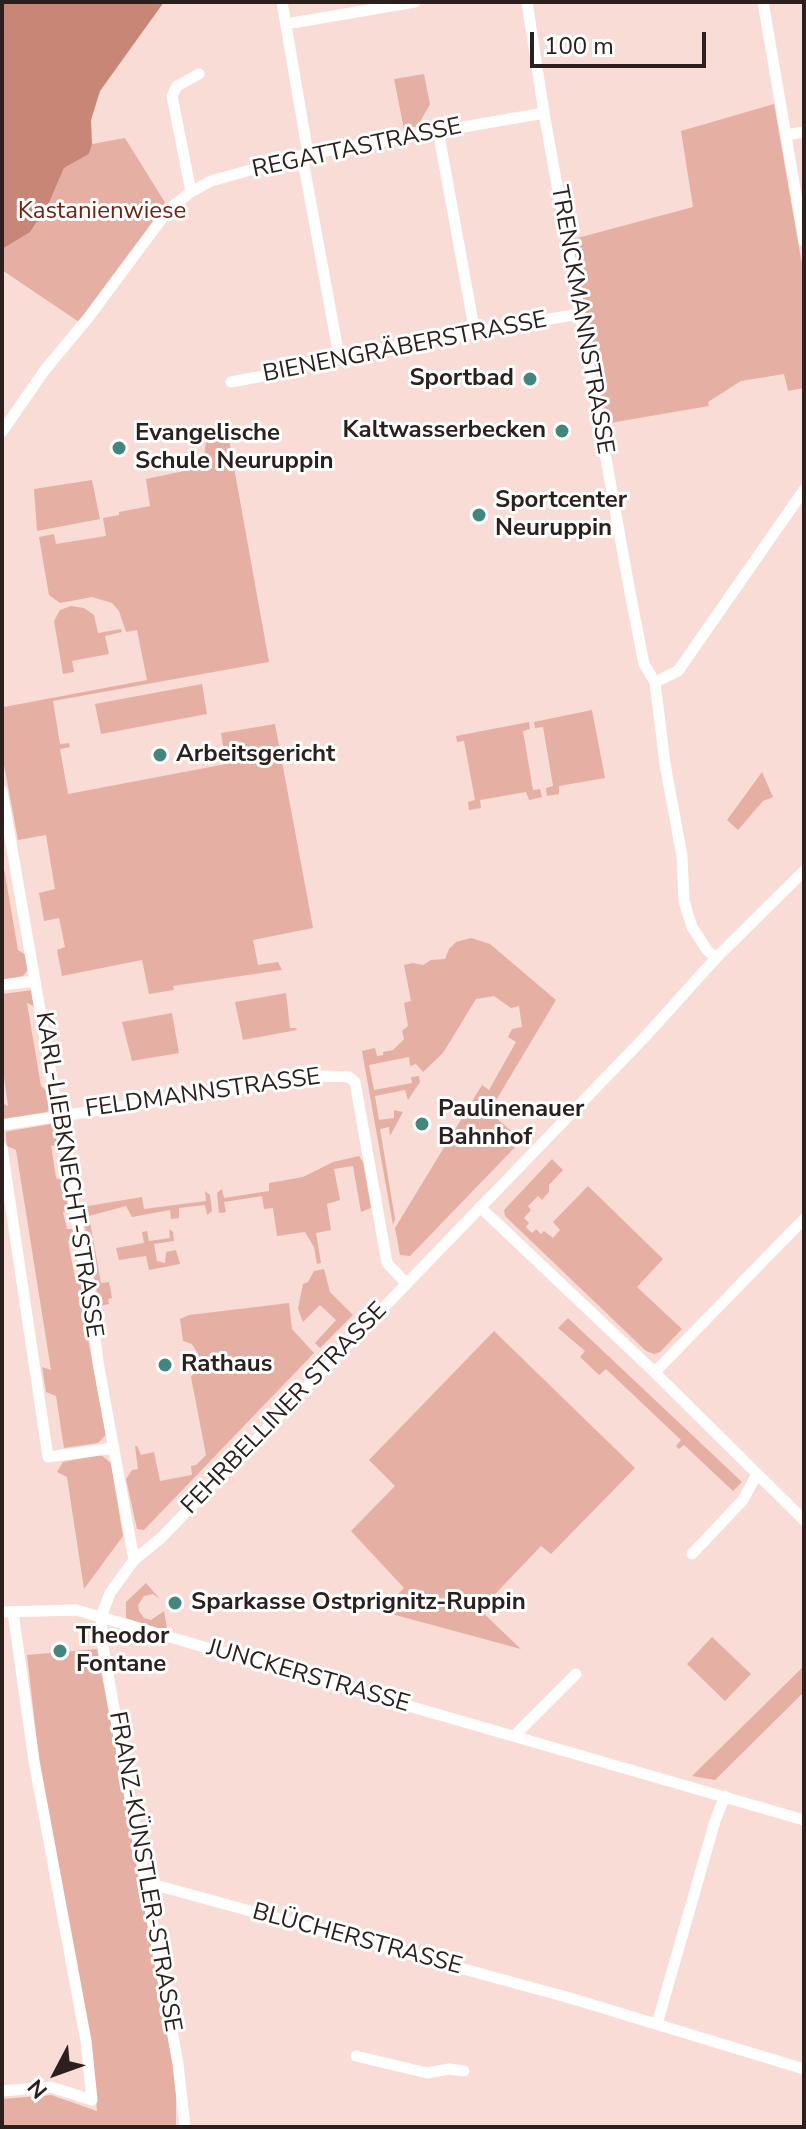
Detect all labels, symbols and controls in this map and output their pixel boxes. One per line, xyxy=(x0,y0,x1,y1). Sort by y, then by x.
scale bar xyxy=(534,16,710,66)
text: 100 m xyxy=(544,30,614,62)
street label: REGATTASTRASSE xyxy=(250,113,464,185)
street label: TRENCKMANNSTRASSE xyxy=(543,183,619,457)
park label: Kastanienwiese xyxy=(18,198,186,226)
street label: BIENENGRÄBERSTRASSE xyxy=(261,306,549,390)
place label: Sportbad xyxy=(409,365,514,393)
marker: Sportbad xyxy=(521,370,539,388)
place label: Kaltwasserbecken xyxy=(343,417,546,445)
place label: Evangelische Schule Neuruppin xyxy=(135,420,334,476)
marker: Kaltwasserbecken xyxy=(553,422,571,440)
marker: Evangelische Schule Neuruppin xyxy=(110,439,128,457)
place label: Sportcenter Neuruppin xyxy=(495,487,627,543)
marker: Sportcenter Neuruppin xyxy=(470,506,488,524)
place label: Arbeitsgericht xyxy=(176,741,335,769)
marker: Arbeitsgericht xyxy=(151,746,169,764)
street label: KARL-LIEBKNECHT-STRASSE xyxy=(28,1010,108,1340)
street label: FELDMANNSTRASSE xyxy=(84,1063,322,1125)
place label: Paulinenauer Bahnhof xyxy=(438,1096,584,1152)
marker: Paulinenauer Bahnhof xyxy=(413,1115,431,1133)
street label: FEHRBELLINER STRASSE xyxy=(176,1297,394,1521)
place label: Rathaus xyxy=(181,1351,272,1379)
marker: Rathaus xyxy=(156,1356,174,1374)
place label: Sparkasse Ostprignitz-Ruppin xyxy=(191,1589,526,1617)
marker: Sparkasse Ostprignitz-Ruppin xyxy=(166,1594,184,1612)
place label: Theodor Fontane xyxy=(76,1623,169,1679)
street label: JUNCKERSTRASSE xyxy=(203,1634,413,1720)
marker: Theodor Fontane xyxy=(51,1642,69,1660)
street label: FRANZ-KÜNSTLER-STRASSE xyxy=(102,1710,186,2034)
street label: BLÜCHERSTRASSE xyxy=(249,1898,465,1982)
north arrow xyxy=(16,2033,96,2113)
text: N xyxy=(21,2073,55,2105)

